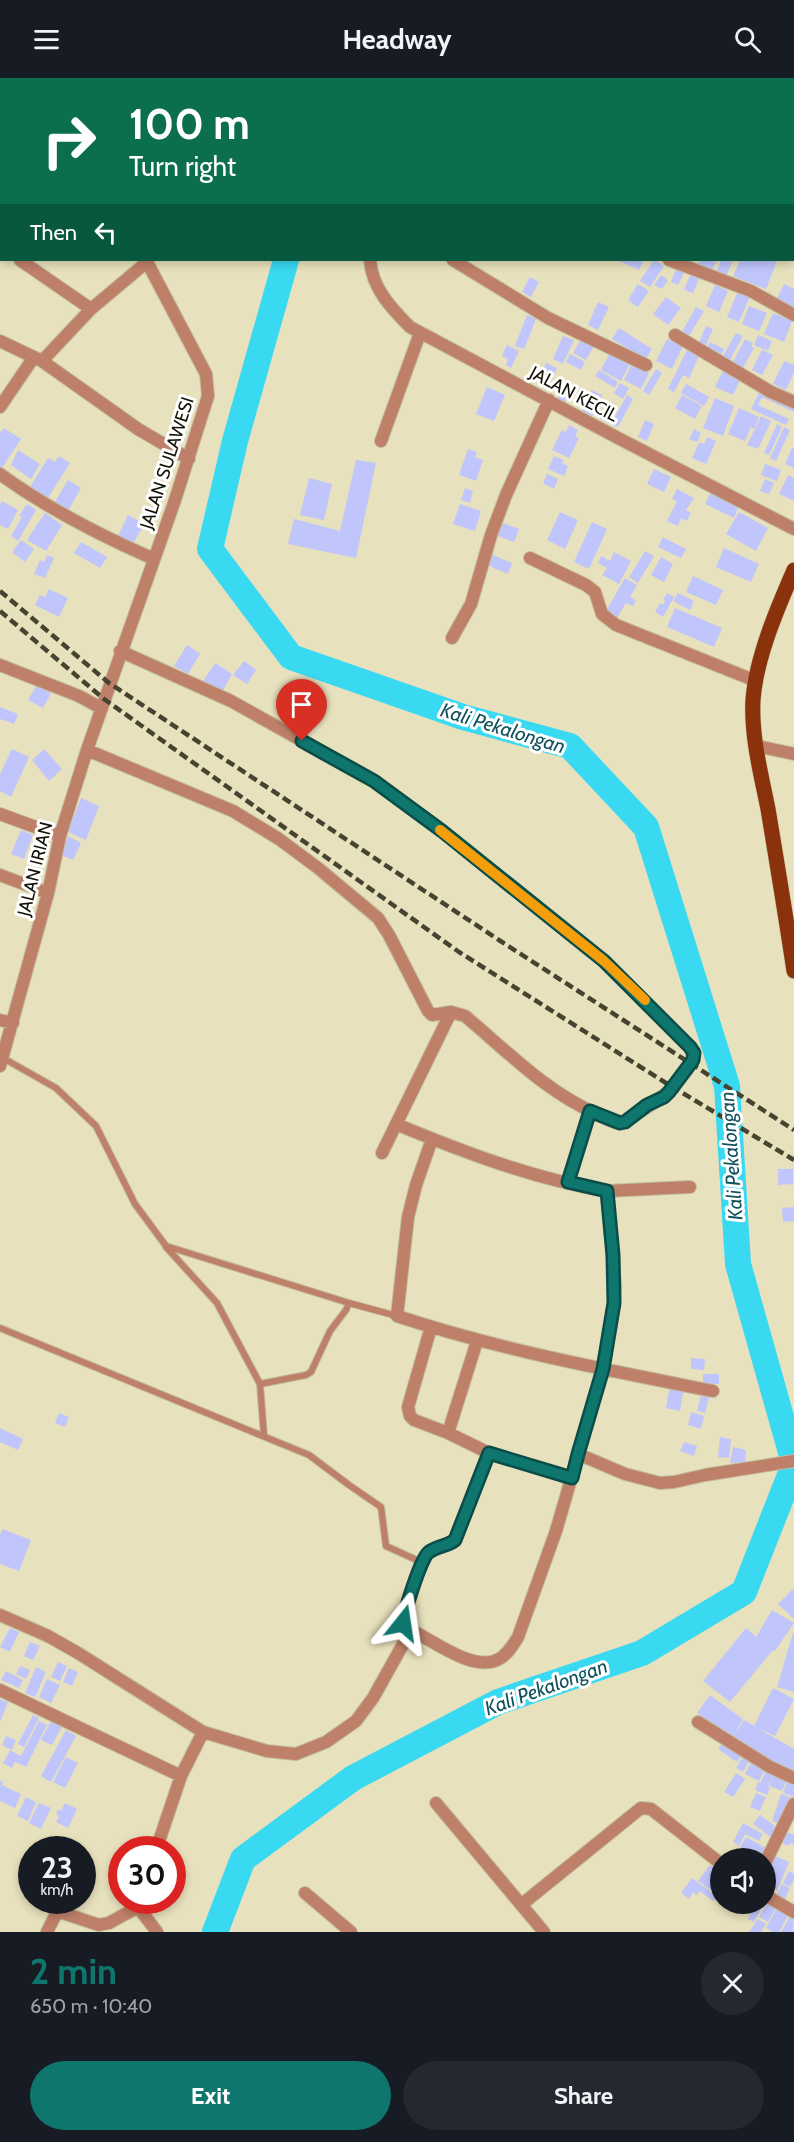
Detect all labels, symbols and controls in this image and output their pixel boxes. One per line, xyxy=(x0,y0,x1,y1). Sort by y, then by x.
icon: menu xyxy=(30,23,63,56)
text: Headway xyxy=(343,23,451,56)
icon: search xyxy=(731,23,764,56)
text: 100 m xyxy=(129,98,250,150)
icon: right xyxy=(30,102,108,180)
text: Turn right xyxy=(129,150,236,183)
icon: left xyxy=(89,216,122,249)
text: Then xyxy=(30,219,77,246)
street label: JALAN KECIL xyxy=(525,361,622,427)
street label: JALAN SULAWESI xyxy=(135,394,199,533)
pin xyxy=(276,679,327,741)
icon: arrive xyxy=(285,688,318,721)
water label: Kali Pekalongan xyxy=(438,698,568,758)
street label: JALAN IRIAN xyxy=(12,820,57,919)
water label: Kali Pekalongan xyxy=(715,1091,747,1221)
position arrow xyxy=(371,1591,435,1655)
water label: Kali Pekalongan xyxy=(481,1654,611,1720)
speed limit sign: 30 xyxy=(108,1836,186,1914)
map controls xyxy=(710,1848,776,1914)
button: sound xyxy=(710,1848,776,1914)
text: 23 xyxy=(41,1849,73,1886)
text: km/h xyxy=(41,1881,73,1899)
text: 2 min xyxy=(30,1949,117,1993)
button: close xyxy=(701,1952,764,2015)
text: 650 m · 10:40 xyxy=(30,1994,152,2018)
button: Exit xyxy=(30,2061,391,2130)
button: Share xyxy=(403,2061,764,2130)

